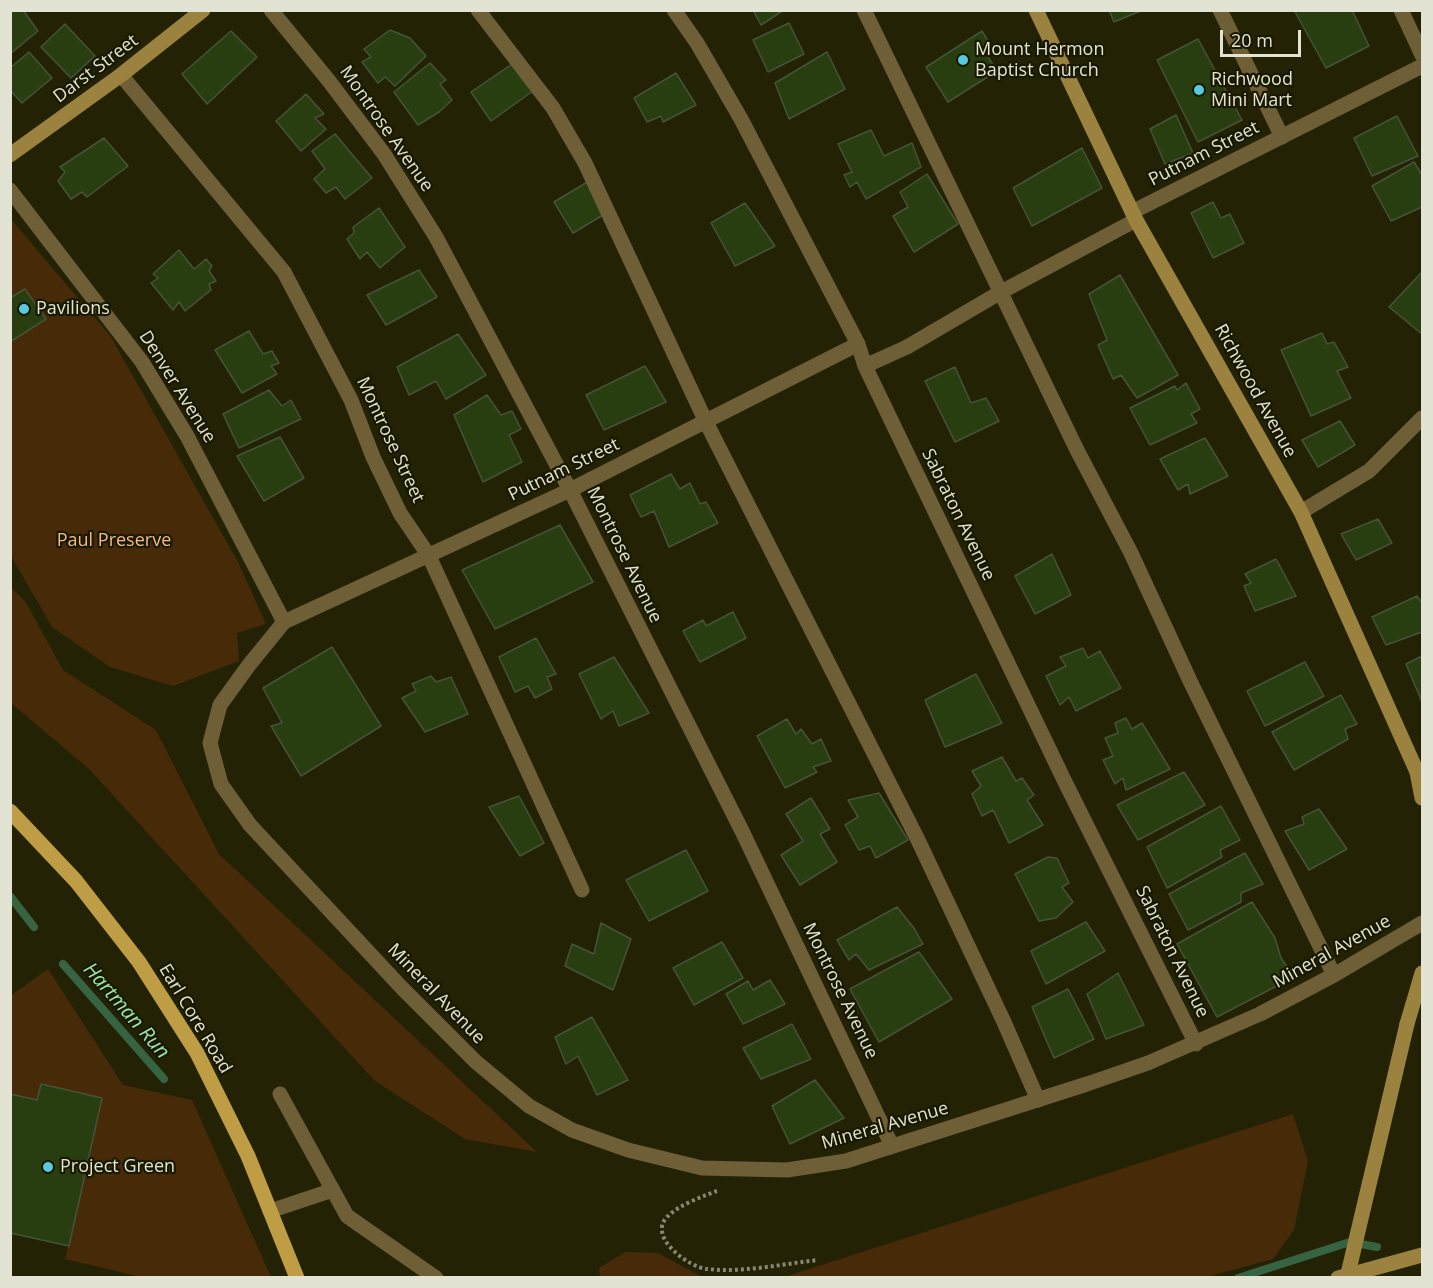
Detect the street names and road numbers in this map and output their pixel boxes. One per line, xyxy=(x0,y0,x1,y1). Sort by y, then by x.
street label: Darst Street xyxy=(49,30,143,108)
street label: Montrose Avenue xyxy=(335,62,437,196)
street label: Putnam Street xyxy=(1145,117,1263,191)
street label: Richwood Avenue xyxy=(1209,320,1301,462)
street label: Denver Avenue xyxy=(134,327,220,447)
street label: Montrose Street xyxy=(351,374,429,506)
street label: Putnam Street xyxy=(505,434,623,506)
street label: Sabraton Avenue xyxy=(917,446,999,584)
street label: Montrose Avenue xyxy=(582,483,666,627)
street label: Sabraton Avenue xyxy=(1131,883,1213,1021)
street label: Mineral Avenue xyxy=(1269,911,1395,993)
street label: Montrose Avenue xyxy=(798,919,882,1063)
street label: Mineral Avenue xyxy=(383,939,489,1049)
street label: Earl Core Road xyxy=(154,960,236,1078)
street label: Mineral Avenue xyxy=(819,1098,951,1154)

